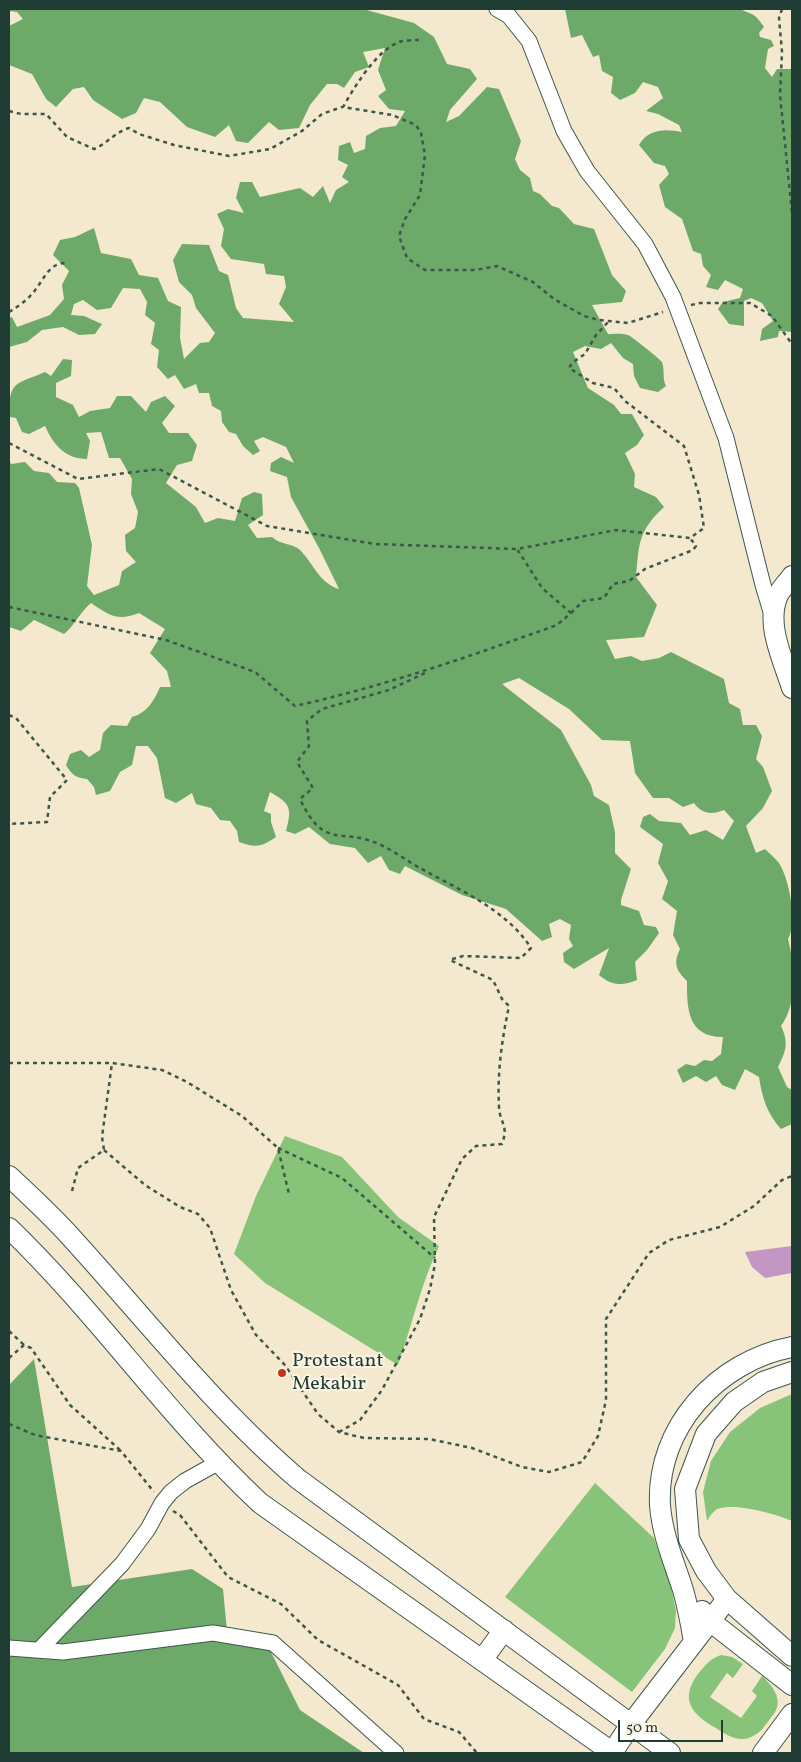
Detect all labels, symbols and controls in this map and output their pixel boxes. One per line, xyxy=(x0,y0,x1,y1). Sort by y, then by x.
place label: Protestant Mekabir xyxy=(292,1350,383,1397)
marker: Protestant Mekabir xyxy=(276,1367,288,1379)
scale bar xyxy=(621,1710,726,1742)
text: 50 m xyxy=(626,1718,658,1739)

